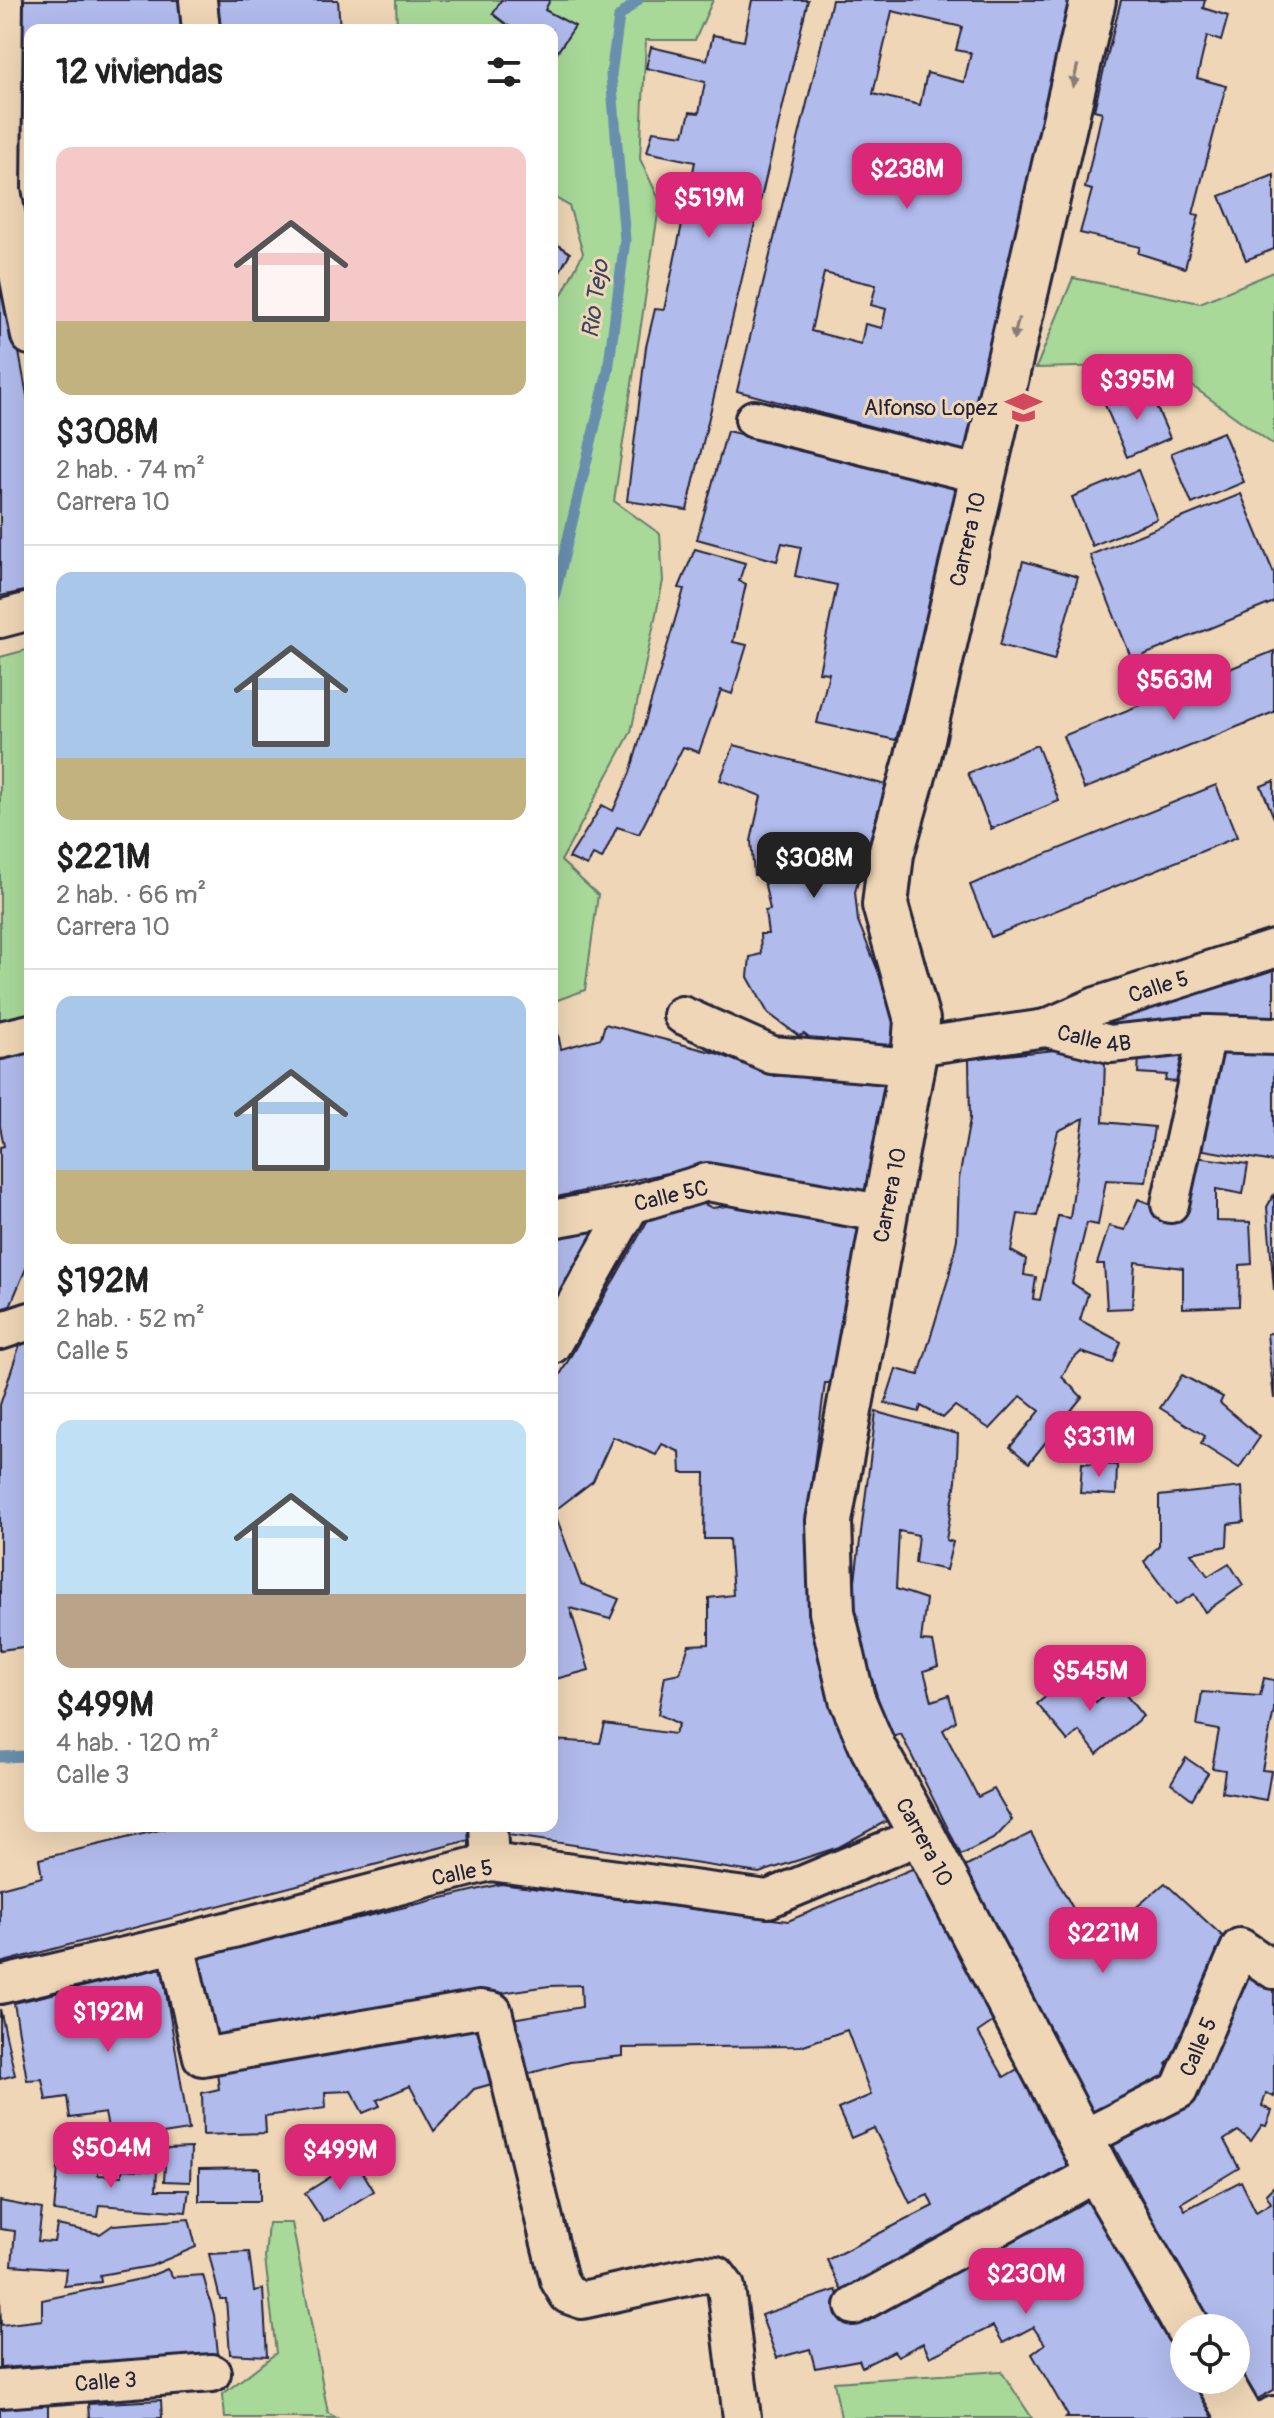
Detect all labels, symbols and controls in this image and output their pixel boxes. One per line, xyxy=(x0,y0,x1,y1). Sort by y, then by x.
icon: filters xyxy=(482,50,526,94)
text: 12 viviendas xyxy=(56,51,222,94)
one-way arrow xyxy=(1068,64,1081,89)
pin: $238M xyxy=(851,143,963,211)
text: $238M xyxy=(870,153,944,185)
pin: $519M xyxy=(653,172,765,240)
text: $519M xyxy=(674,182,744,214)
icon: home xyxy=(219,199,363,343)
water label: Rio Tejo xyxy=(576,256,616,340)
one-way arrow xyxy=(1009,317,1022,342)
pin: $395M xyxy=(1081,354,1193,422)
text: $395M xyxy=(1100,364,1174,396)
school or university icon: Alfonso Lopez xyxy=(1005,388,1043,426)
place label: Alfonso Lopez xyxy=(864,394,998,422)
text: $308M xyxy=(56,411,158,454)
text: 2 hab. · 74 m² xyxy=(56,454,205,486)
text: Carrera 10 xyxy=(56,486,170,518)
street label: Carrera 10 xyxy=(943,489,992,589)
icon: home xyxy=(219,624,363,768)
pin: $563M xyxy=(1118,654,1230,722)
text: $563M xyxy=(1136,664,1212,696)
pin: $308M xyxy=(758,832,870,900)
text: $221M xyxy=(56,836,150,879)
text: $308M xyxy=(775,842,853,874)
text: 2 hab. · 66 m² xyxy=(56,879,207,911)
text: Carrera 10 xyxy=(56,911,170,943)
street label: Calle 5 xyxy=(1125,964,1192,1010)
street label: Calle 4B xyxy=(1054,1018,1133,1059)
icon: home xyxy=(219,1048,363,1192)
street label: Carrera 10 xyxy=(867,1145,913,1245)
street label: Calle 5C xyxy=(631,1174,711,1218)
text: $192M xyxy=(56,1260,149,1303)
text: 2 hab. · 52 m² xyxy=(56,1303,205,1335)
text: Calle 5 xyxy=(56,1335,129,1367)
pin: $331M xyxy=(1043,1411,1155,1479)
text: $331M xyxy=(1063,1421,1135,1453)
icon: home xyxy=(219,1472,363,1616)
pin: $545M xyxy=(1034,1645,1146,1713)
text: $545M xyxy=(1052,1655,1128,1687)
text: $499M xyxy=(56,1684,154,1727)
text: 4 hab. · 120 m² xyxy=(56,1727,219,1759)
text: Calle 3 xyxy=(56,1759,129,1791)
street label: Carrera 10 xyxy=(889,1793,959,1891)
street label: Calle 5 xyxy=(429,1853,495,1893)
pin: $221M xyxy=(1047,1907,1159,1975)
text: $221M xyxy=(1067,1917,1139,1949)
pin: $192M xyxy=(52,1986,164,2054)
text: $192M xyxy=(73,1996,143,2028)
street label: Calle 5 xyxy=(1173,2013,1223,2081)
pin: $504M xyxy=(55,2122,167,2190)
pin: $499M xyxy=(284,2124,396,2192)
text: $504M xyxy=(71,2132,151,2164)
text: $499M xyxy=(303,2134,377,2166)
pin: $230M xyxy=(970,2248,1082,2316)
text: $230M xyxy=(987,2258,1065,2290)
map controls xyxy=(1170,2314,1250,2394)
button: locate xyxy=(1170,2314,1250,2394)
street label: Calle 3 xyxy=(74,2366,138,2398)

